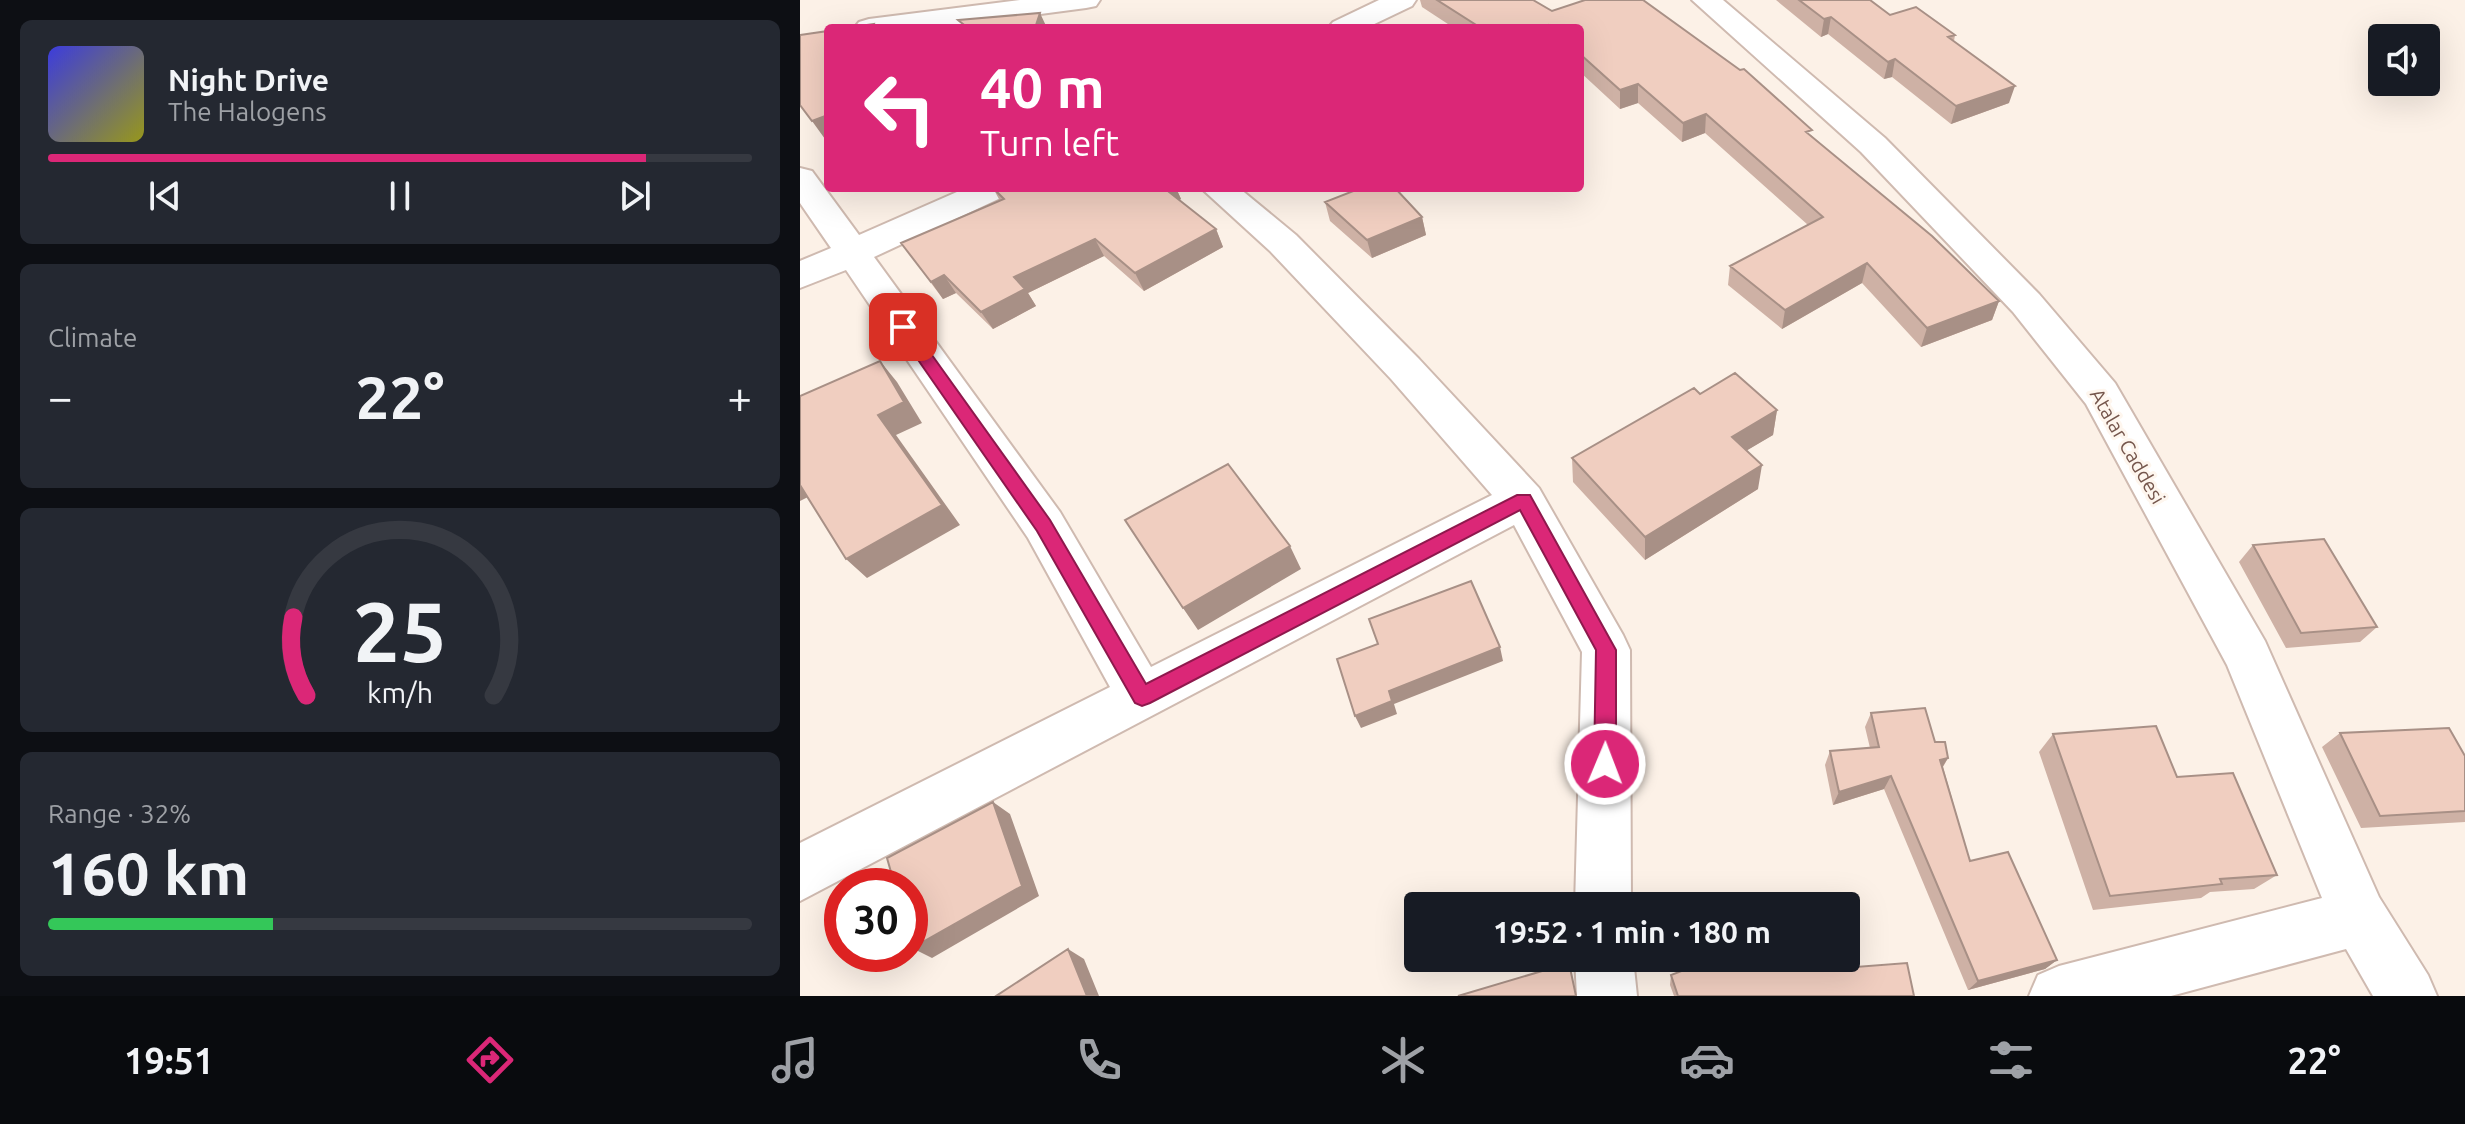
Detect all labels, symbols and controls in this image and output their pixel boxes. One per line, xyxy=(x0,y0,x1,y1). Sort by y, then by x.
map controls xyxy=(2368,24,2440,96)
button: sound xyxy=(2368,24,2440,96)
icon: left xyxy=(848,56,952,160)
text: 40 m xyxy=(980,56,1105,119)
text: Night Drive xyxy=(168,63,329,97)
text: The Halogens xyxy=(168,97,327,126)
text: Turn left xyxy=(980,122,1119,163)
icon: previous xyxy=(143,174,187,218)
icon: pause xyxy=(378,174,422,218)
icon: next xyxy=(613,174,657,218)
pin xyxy=(869,293,937,361)
icon: arrive xyxy=(881,305,925,349)
text: Climate xyxy=(48,323,137,352)
text: 22° xyxy=(356,363,444,430)
text: − xyxy=(48,372,73,421)
text: + xyxy=(727,372,752,421)
street label: Atalar Caddesi xyxy=(2086,384,2170,508)
text: 25 xyxy=(353,584,447,678)
text: km/h xyxy=(367,676,433,708)
position arrow xyxy=(1563,722,1647,806)
text: Range · 32% xyxy=(48,799,191,828)
text: 160 km xyxy=(48,839,249,906)
speed limit sign: 30 xyxy=(824,868,928,972)
text: 19:52 · 1 min · 180 m xyxy=(1493,915,1771,949)
icon: directions xyxy=(462,1032,518,1088)
icon: music xyxy=(767,1032,823,1088)
icon: phone xyxy=(1071,1032,1127,1088)
icon: climate xyxy=(1375,1032,1431,1088)
icon: car xyxy=(1679,1032,1735,1088)
icon: filters xyxy=(1983,1032,2039,1088)
text: 19:51 xyxy=(124,1040,214,1081)
text: 22° xyxy=(2287,1040,2341,1081)

